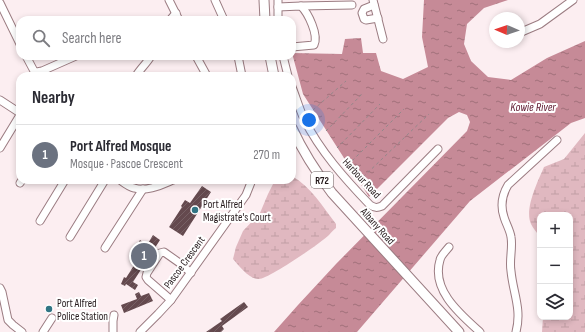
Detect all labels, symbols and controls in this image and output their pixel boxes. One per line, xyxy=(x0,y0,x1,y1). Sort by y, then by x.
north arrow xyxy=(489,12,525,48)
search box xyxy=(16,16,296,60)
icon: search xyxy=(30,27,52,49)
text: Search here xyxy=(62,29,122,48)
text: Nearby xyxy=(32,88,75,108)
water label: Kowie River xyxy=(510,100,556,115)
your location xyxy=(299,110,319,130)
text: Port Alfred Mosque xyxy=(70,137,172,156)
text: 1 xyxy=(42,147,48,163)
text: 270 m xyxy=(253,147,280,163)
text: Mosque · Pascoe Crescent xyxy=(70,156,183,172)
street label: Harbour Road xyxy=(340,156,384,201)
road number: R72 xyxy=(311,172,333,188)
place label: Port Alfred Magistrate's Court xyxy=(203,198,272,224)
marker: Port Alfred Magistrate's Court xyxy=(190,205,200,215)
street label: Albany Road xyxy=(357,205,398,248)
map controls xyxy=(537,212,573,320)
button: + xyxy=(537,212,573,248)
street label: Pascoe Crescent xyxy=(161,233,208,291)
pin: 1 xyxy=(131,241,157,271)
button: − xyxy=(537,248,573,284)
button: layers xyxy=(537,284,573,320)
place label: Port Alfred Police Station xyxy=(57,297,108,323)
marker: Port Alfred Police Station xyxy=(44,304,54,314)

